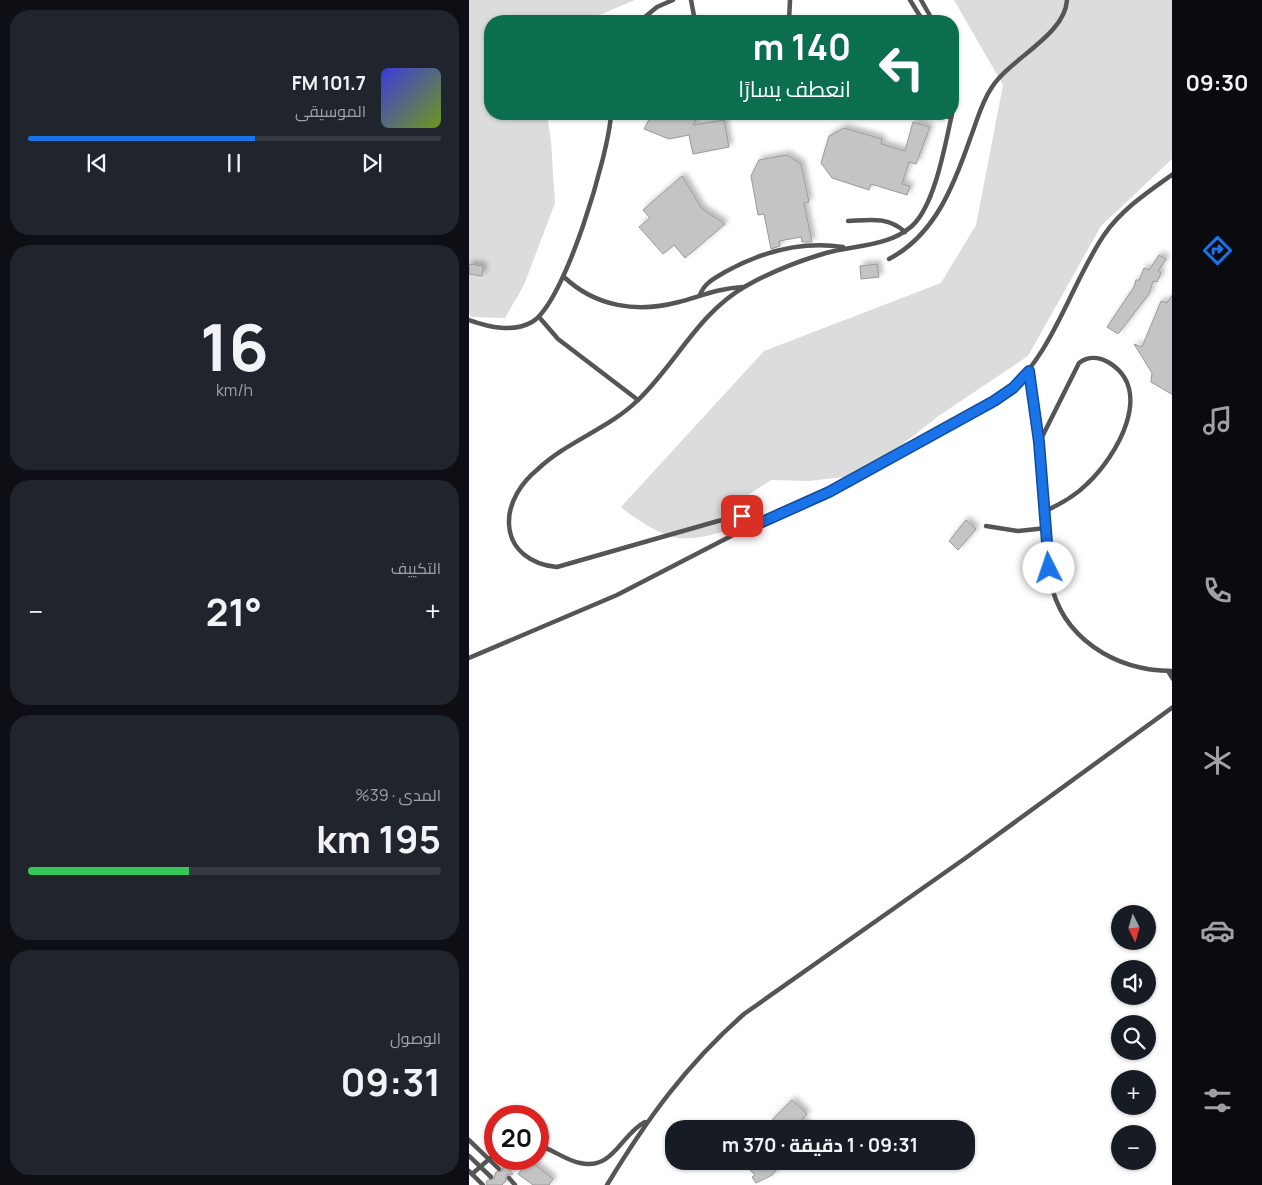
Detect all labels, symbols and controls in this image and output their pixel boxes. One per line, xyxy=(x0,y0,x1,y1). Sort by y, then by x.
text: 140 m xyxy=(753,23,851,71)
icon: left xyxy=(869,35,934,100)
text: 09:30 xyxy=(1186,68,1248,98)
text: 101.7 FM xyxy=(292,70,366,96)
text: انعطف يسارًا xyxy=(738,74,851,104)
text: الموسيقى xyxy=(295,100,366,122)
icon: previous xyxy=(83,149,111,177)
icon: pause xyxy=(220,149,248,177)
icon: next xyxy=(358,149,386,177)
icon: directions xyxy=(1200,233,1235,268)
text: 16 xyxy=(200,302,269,391)
text: km/h xyxy=(216,379,253,401)
icon: music xyxy=(1200,403,1235,438)
pin xyxy=(721,495,763,537)
icon: arrive xyxy=(728,502,756,530)
position arrow xyxy=(1022,541,1074,593)
text: التكييف xyxy=(391,557,441,579)
icon: phone xyxy=(1200,573,1235,608)
text: 21° xyxy=(206,585,262,637)
text: − xyxy=(28,592,43,630)
text: + xyxy=(425,592,441,630)
icon: climate xyxy=(1200,743,1235,778)
text: المدى · 39% xyxy=(355,784,441,806)
text: 195 km xyxy=(316,812,441,864)
north arrow xyxy=(1111,905,1157,950)
map controls xyxy=(1111,905,1156,1170)
icon: car xyxy=(1200,913,1235,948)
button: sound xyxy=(1111,960,1156,1005)
button: search xyxy=(1111,1015,1156,1060)
text: الوصول xyxy=(390,1027,441,1049)
text: 09:31 xyxy=(341,1055,441,1107)
button: + xyxy=(1111,1070,1156,1115)
icon: filters xyxy=(1200,1083,1235,1118)
speed limit sign: 20 xyxy=(484,1105,549,1170)
button: − xyxy=(1111,1125,1156,1170)
text: 09:31 · 1 دقيقة · 370 m xyxy=(722,1132,918,1158)

